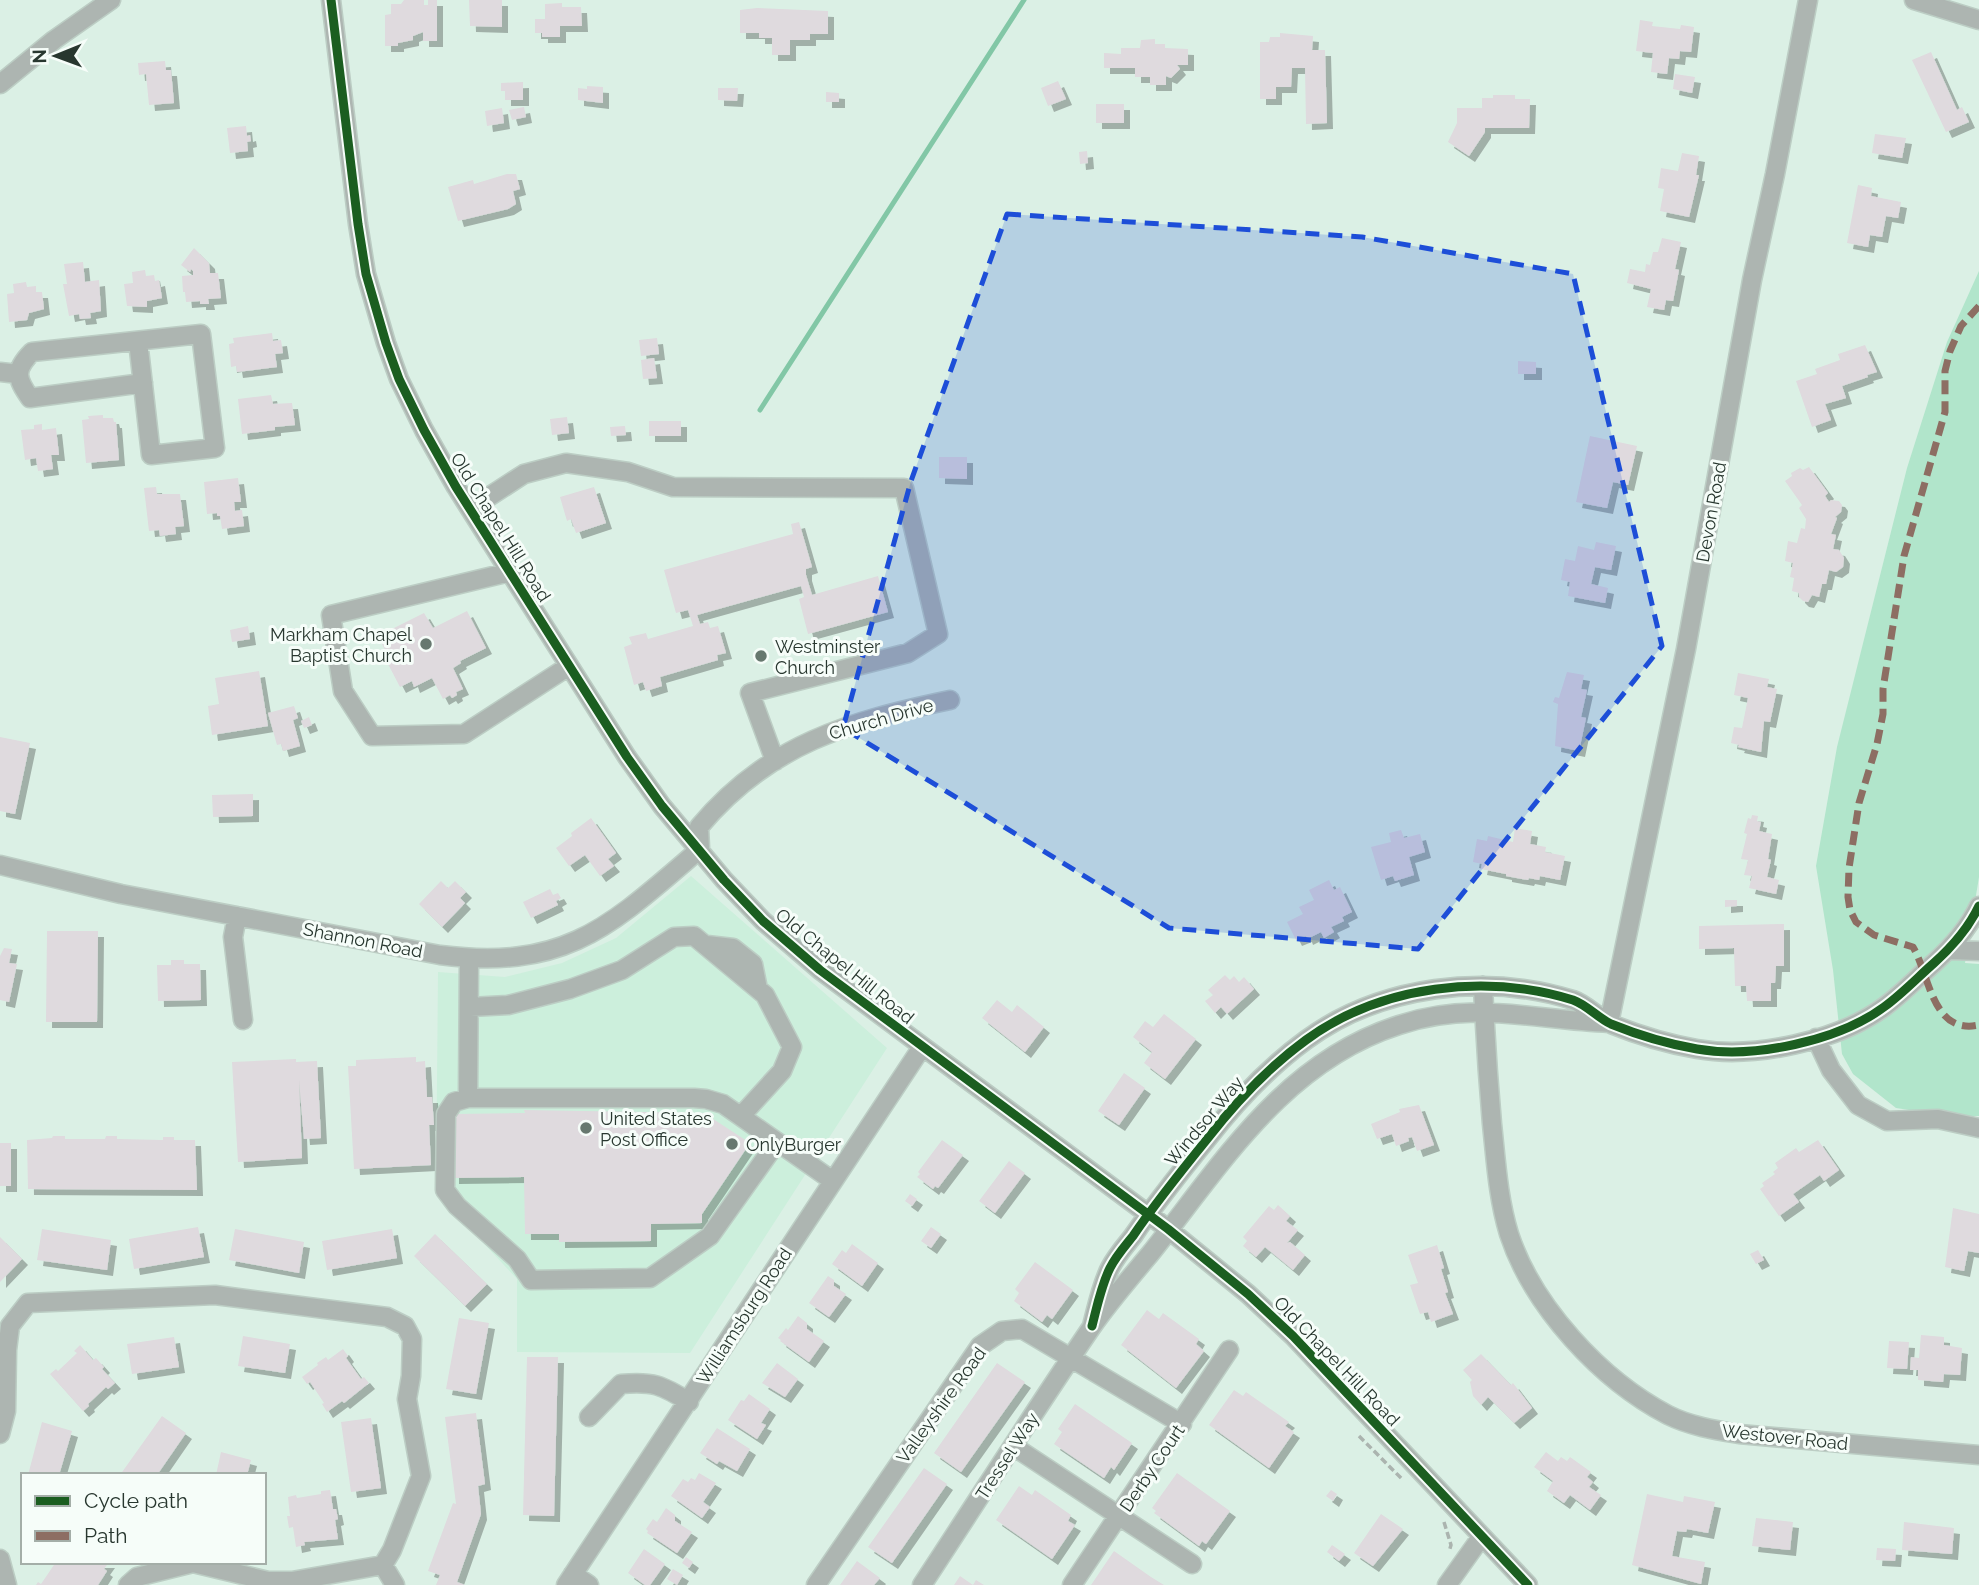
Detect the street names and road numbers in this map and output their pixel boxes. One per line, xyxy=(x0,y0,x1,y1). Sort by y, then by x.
street label: Old Chapel Hill Road xyxy=(447,449,555,605)
street label: Devon Road xyxy=(1692,460,1730,564)
street label: Church Drive xyxy=(826,694,936,744)
street label: Old Chapel Hill Road xyxy=(772,904,918,1028)
street label: Shannon Road xyxy=(302,918,424,962)
street label: Windsor Way xyxy=(1160,1072,1248,1170)
street label: Williamsburg Road xyxy=(692,1244,796,1388)
street label: Old Chapel Hill Road xyxy=(1270,1292,1404,1430)
street label: Valleyshire Road xyxy=(892,1343,990,1467)
street label: Tressel Way xyxy=(971,1408,1043,1503)
street label: Derby Court xyxy=(1115,1420,1189,1516)
street label: Westover Road xyxy=(1721,1420,1849,1454)

